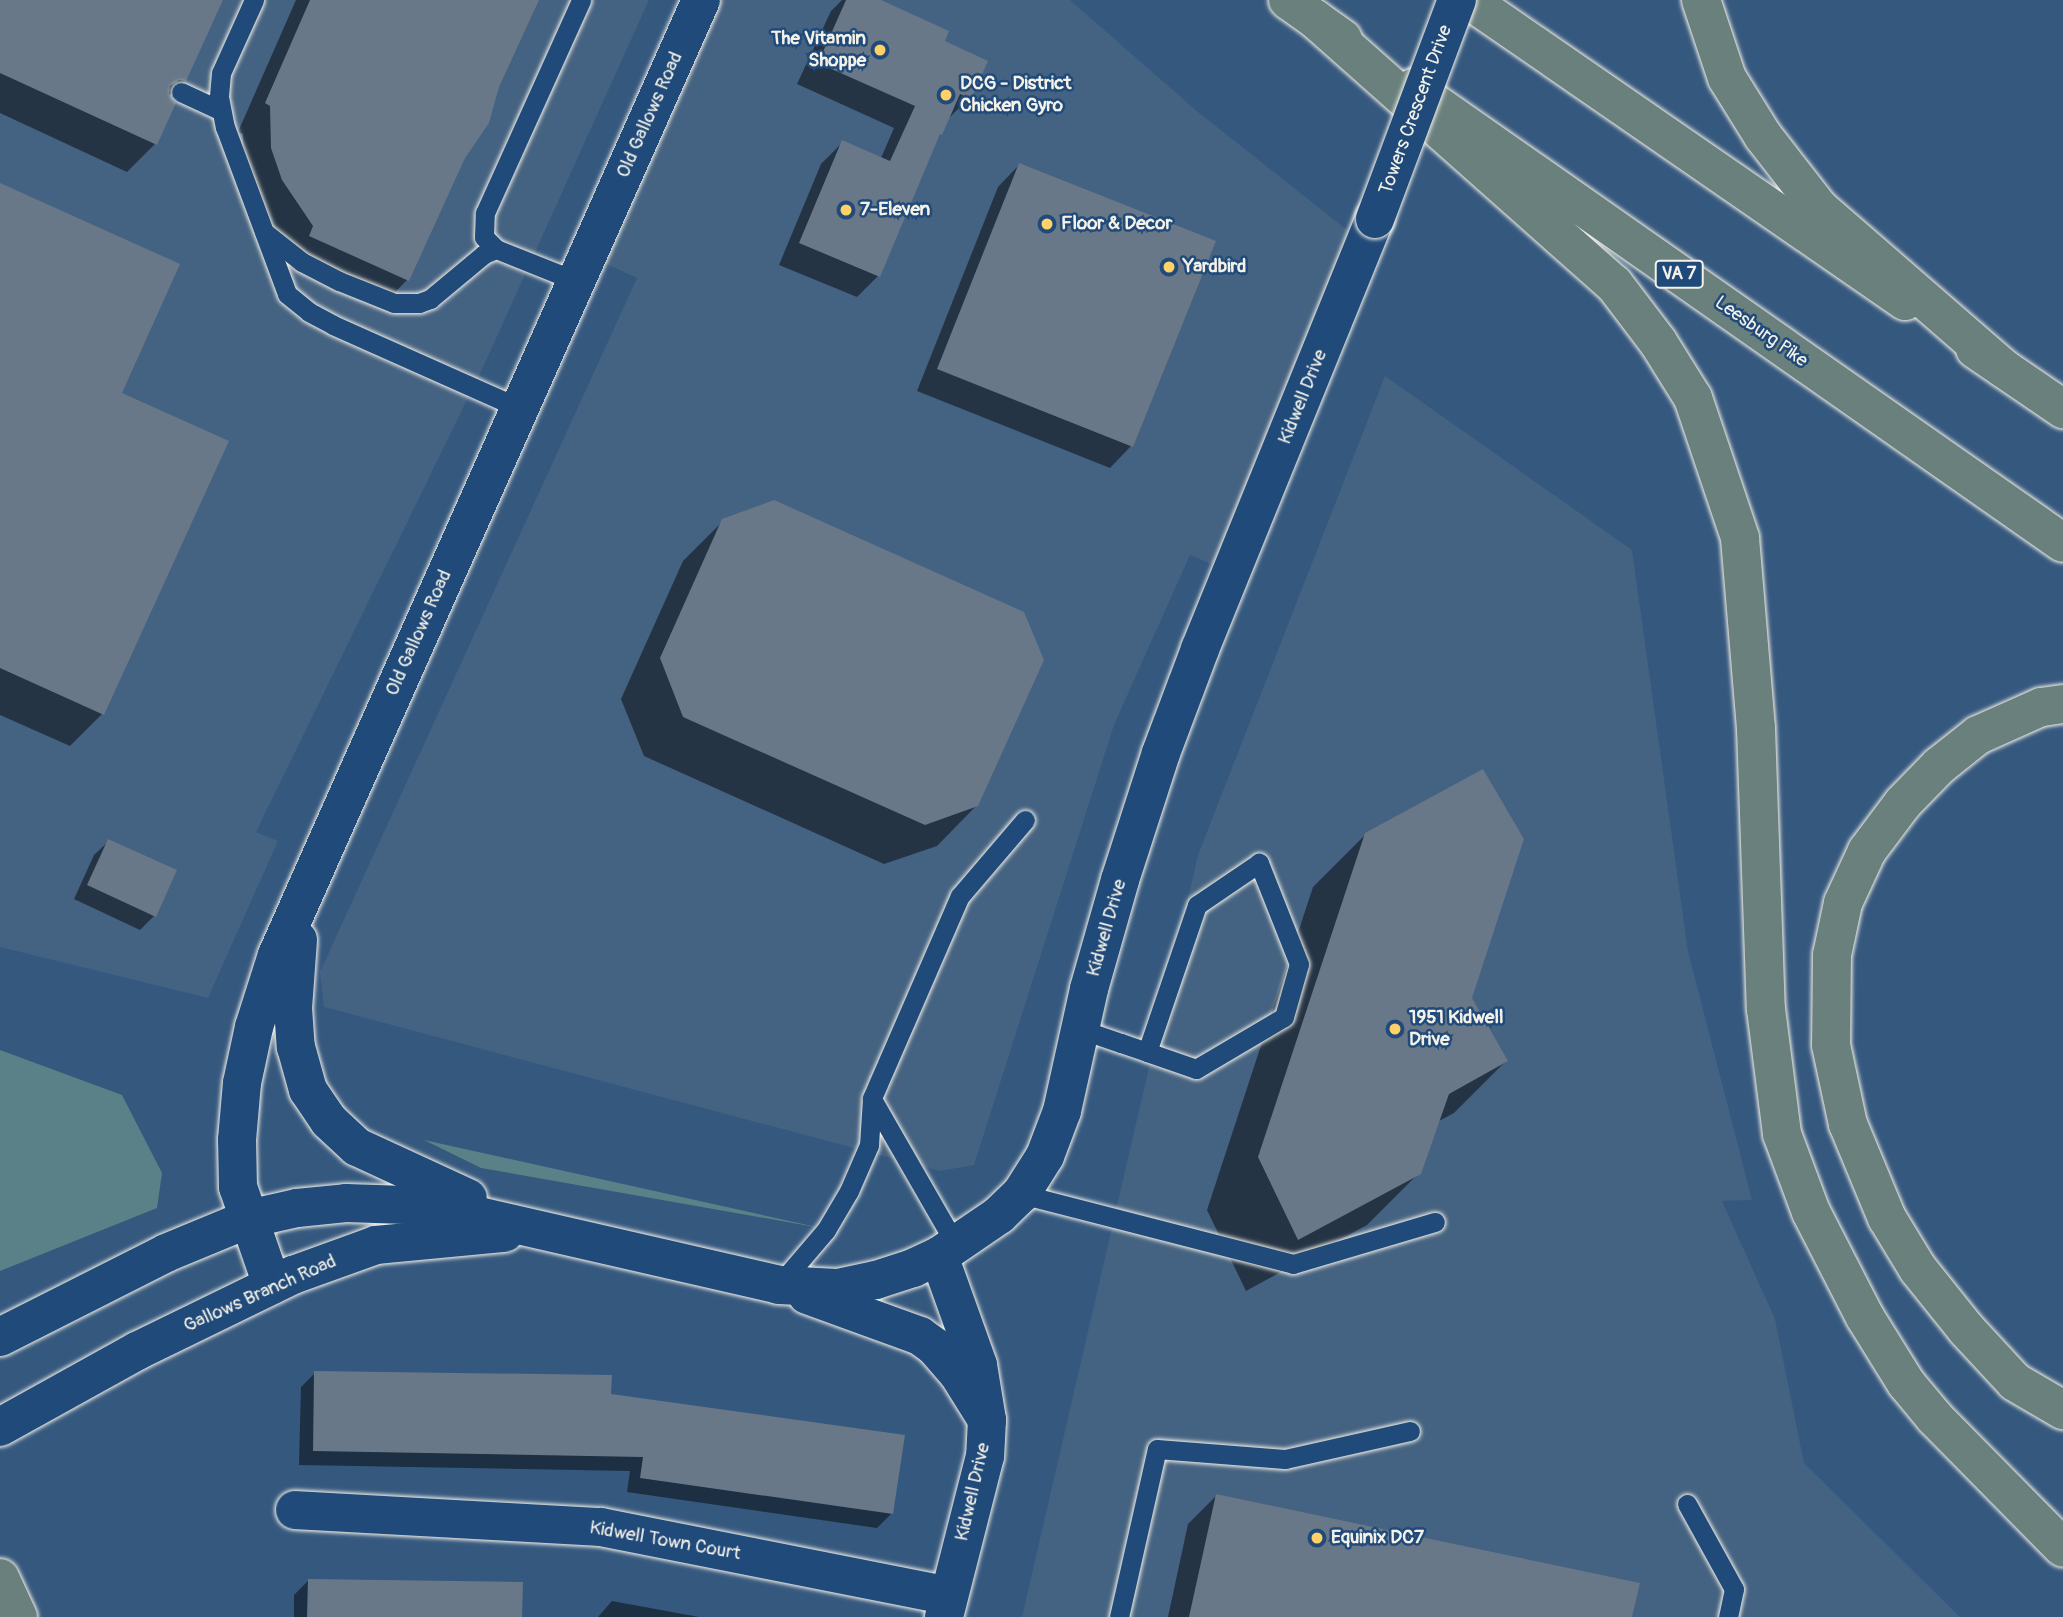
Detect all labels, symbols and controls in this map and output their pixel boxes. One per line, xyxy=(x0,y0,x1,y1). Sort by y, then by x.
street label: Towers Crescent Drive xyxy=(1375,22,1457,198)
place label: The Vitamin Shoppe xyxy=(771,28,866,72)
marker: The Vitamin Shoppe xyxy=(872,42,888,58)
street label: Old Gallows Road xyxy=(612,49,688,181)
place label: DCG - District Chicken Gyro xyxy=(960,73,1071,117)
marker: DCG - District Chicken Gyro xyxy=(938,87,954,103)
place label: 7-Eleven xyxy=(860,199,930,221)
marker: 7-Eleven xyxy=(838,202,854,218)
place label: Floor & Decor xyxy=(1061,213,1172,235)
marker: Floor & Decor xyxy=(1039,216,1055,232)
place label: Yardbird xyxy=(1183,256,1246,278)
marker: Yardbird xyxy=(1161,259,1177,275)
road number: VA 7 xyxy=(1654,260,1704,288)
street label: Leesburg Pike xyxy=(1710,292,1812,372)
street label: Kidwell Drive xyxy=(1274,346,1332,448)
street label: Old Gallows Road xyxy=(381,567,457,699)
street label: Kidwell Drive xyxy=(1082,877,1132,979)
place label: 1951 Kidwell Drive xyxy=(1409,1007,1503,1051)
marker: 1951 Kidwell Drive xyxy=(1387,1021,1403,1037)
street label: Gallows Branch Road xyxy=(180,1250,340,1338)
street label: Kidwell Drive xyxy=(951,1441,995,1543)
street label: Kidwell Town Court xyxy=(588,1517,742,1565)
place label: Equinix DC7 xyxy=(1331,1527,1424,1549)
marker: Equinix DC7 xyxy=(1309,1530,1325,1546)

